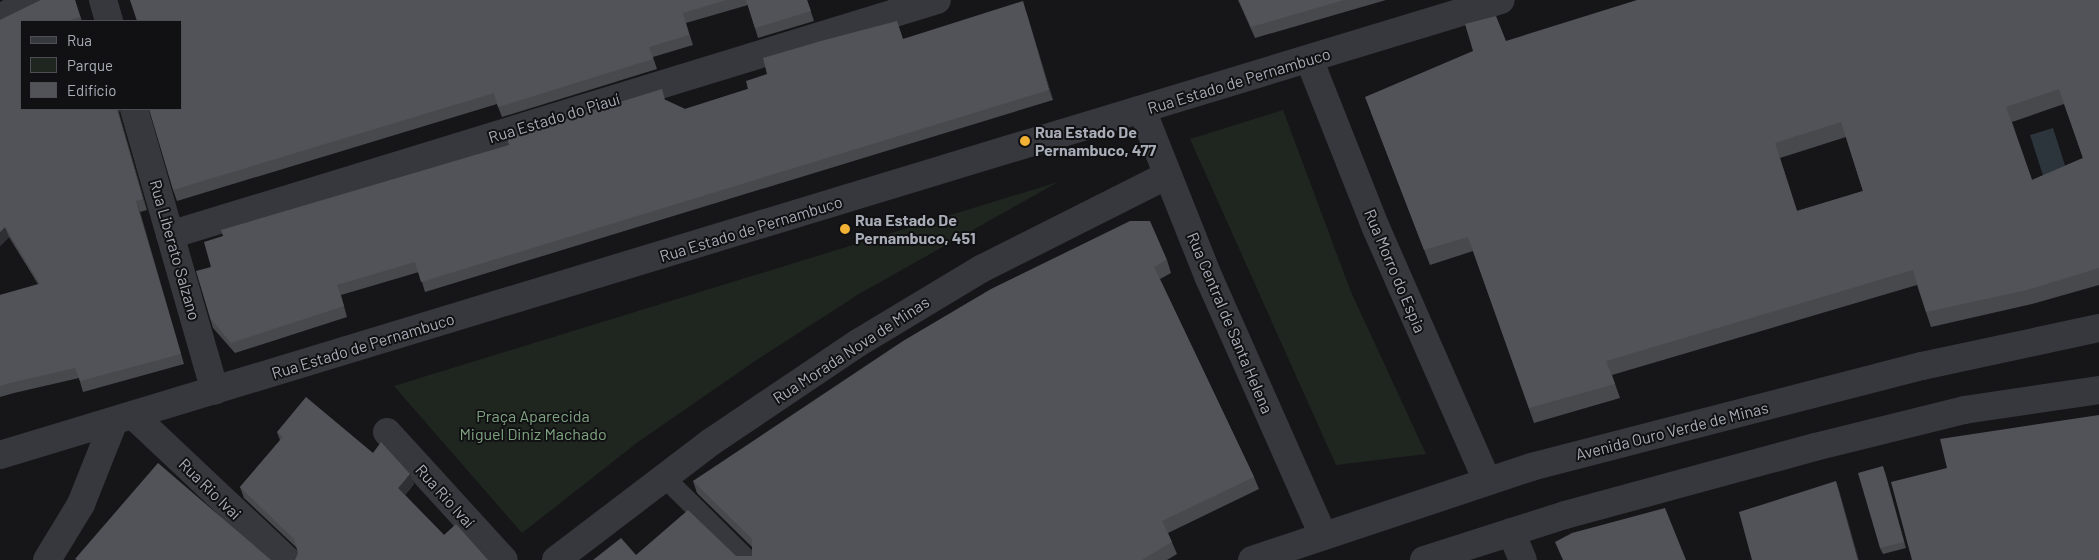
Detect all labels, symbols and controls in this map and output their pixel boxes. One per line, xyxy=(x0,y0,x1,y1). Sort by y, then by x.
legend xyxy=(20,20,182,110)
text: Rua xyxy=(67,31,92,49)
street label: Rua Estado de Pernambuco xyxy=(1145,44,1333,118)
text: Parque xyxy=(67,56,113,74)
text: Edifício xyxy=(67,81,116,99)
street label: Rua Estado do Piauí xyxy=(486,89,622,147)
place label: Rua Estado De Pernambuco, 477 xyxy=(1035,122,1156,160)
marker: Rua Estado De Pernambuco, 477 xyxy=(1019,135,1031,147)
street label: Rua Liberato Salzano xyxy=(146,178,204,322)
street label: Rua Estado de Pernambuco xyxy=(657,192,845,266)
street label: Rua Morro do Espia xyxy=(1360,206,1430,336)
place label: Rua Estado De Pernambuco, 451 xyxy=(855,210,976,248)
marker: Rua Estado De Pernambuco, 451 xyxy=(839,223,851,235)
street label: Rua Central de Santa Helena xyxy=(1183,229,1277,417)
street label: Rua Morada Nova de Minas xyxy=(769,292,933,408)
street label: Rua Estado de Pernambuco xyxy=(269,309,457,383)
street label: Avenida Ouro Verde de Minas xyxy=(1574,398,1770,464)
park label: Praça Aparecida Miguel Diniz Machado xyxy=(459,406,607,444)
street label: Rua Rio Ivai xyxy=(175,455,245,523)
street label: Rua Rio Ivaí xyxy=(412,460,478,532)

